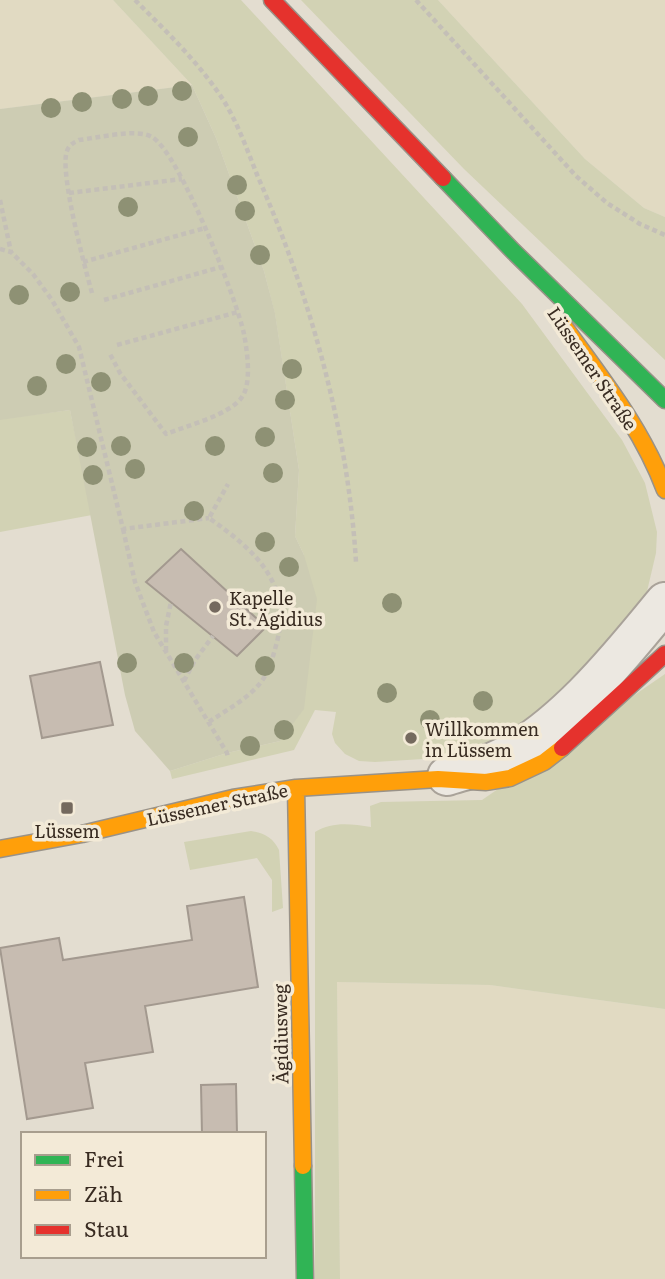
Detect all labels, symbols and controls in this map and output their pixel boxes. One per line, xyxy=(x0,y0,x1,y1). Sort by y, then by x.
street label: Lüssemer Straße xyxy=(542,301,644,435)
place label: Kapelle St. Ägidius xyxy=(229,584,322,632)
marker: Kapelle St. Ägidius xyxy=(207,599,223,615)
place label: Willkommen in Lüssem xyxy=(425,715,539,763)
marker: Willkommen in Lüssem xyxy=(403,730,419,746)
street label: Lüssemer Straße xyxy=(144,776,290,832)
marker: Lüssem xyxy=(59,800,75,816)
place label: Lüssem xyxy=(34,817,100,844)
street label: Ägidiusweg xyxy=(266,983,294,1084)
legend xyxy=(21,1132,266,1258)
text: Frei xyxy=(84,1142,124,1173)
text: Zäh xyxy=(84,1177,123,1208)
text: Stau xyxy=(84,1212,129,1243)

